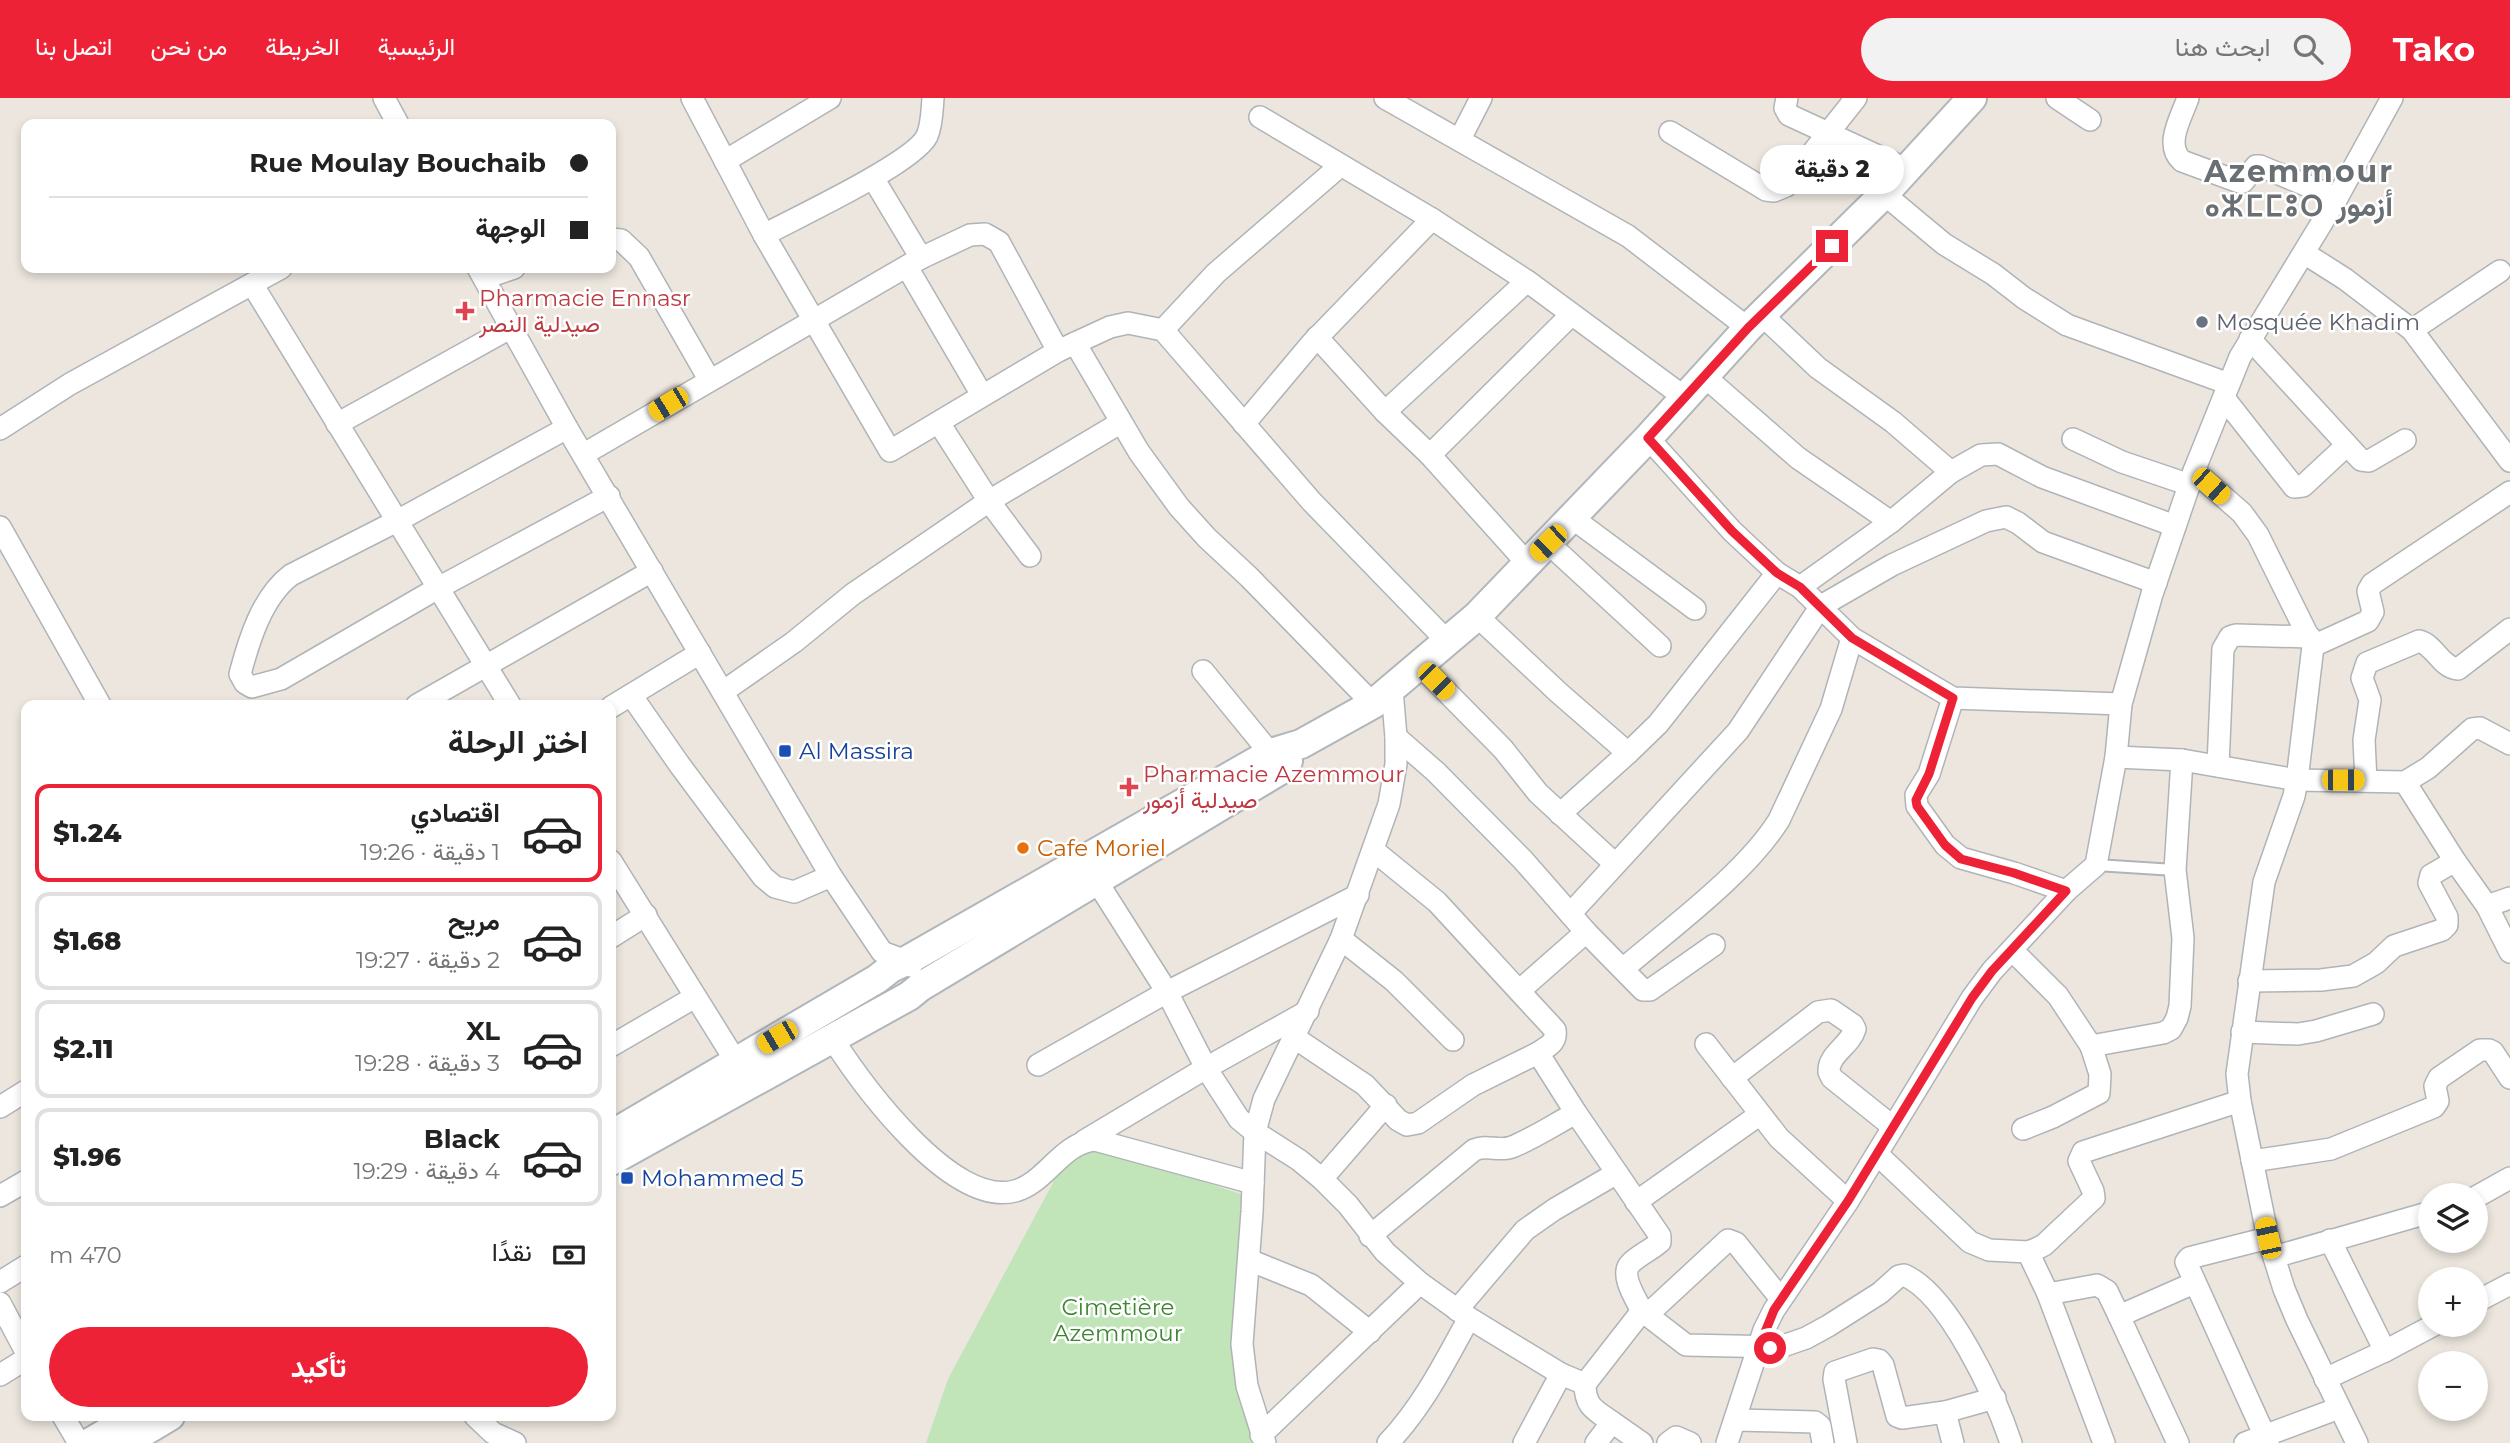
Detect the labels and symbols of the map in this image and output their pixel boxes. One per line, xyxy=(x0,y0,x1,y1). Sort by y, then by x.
callout: 2 دقيقة xyxy=(1760,144,1904,194)
district label: Azemmour ⴰⵣⵎⵎⵓⵔ أزمور xyxy=(2203,153,2394,224)
route end xyxy=(1816,230,1848,262)
place label: Pharmacie Ennasr صيدلية النصر xyxy=(478,284,691,339)
marker: Pharmacie Ennasr صيدلية النصر xyxy=(457,303,473,319)
place label: Mosquée Khadim xyxy=(2216,308,2420,336)
marker: Mosquée Khadim xyxy=(2194,314,2210,330)
car xyxy=(645,384,692,424)
car xyxy=(2189,464,2234,508)
car xyxy=(1526,521,1571,565)
car xyxy=(1414,659,1459,703)
place label: Al Massira xyxy=(799,737,914,765)
marker: Al Massira xyxy=(777,743,793,759)
place label: Pharmacie Azemmour صيدلية أزمور xyxy=(1142,760,1404,815)
car xyxy=(2323,770,2365,791)
marker: Pharmacie Azemmour صيدلية أزمور xyxy=(1121,779,1137,795)
place label: Cafe Moriel xyxy=(1037,834,1166,862)
marker: Cafe Moriel xyxy=(1015,840,1031,856)
car xyxy=(754,1017,801,1057)
place label: Mohammed 5 xyxy=(641,1164,804,1192)
marker: Mohammed 5 xyxy=(619,1170,635,1186)
car xyxy=(2254,1215,2283,1261)
park label: Cimetière Azemmour xyxy=(1053,1293,1183,1347)
route start xyxy=(1754,1332,1786,1364)

